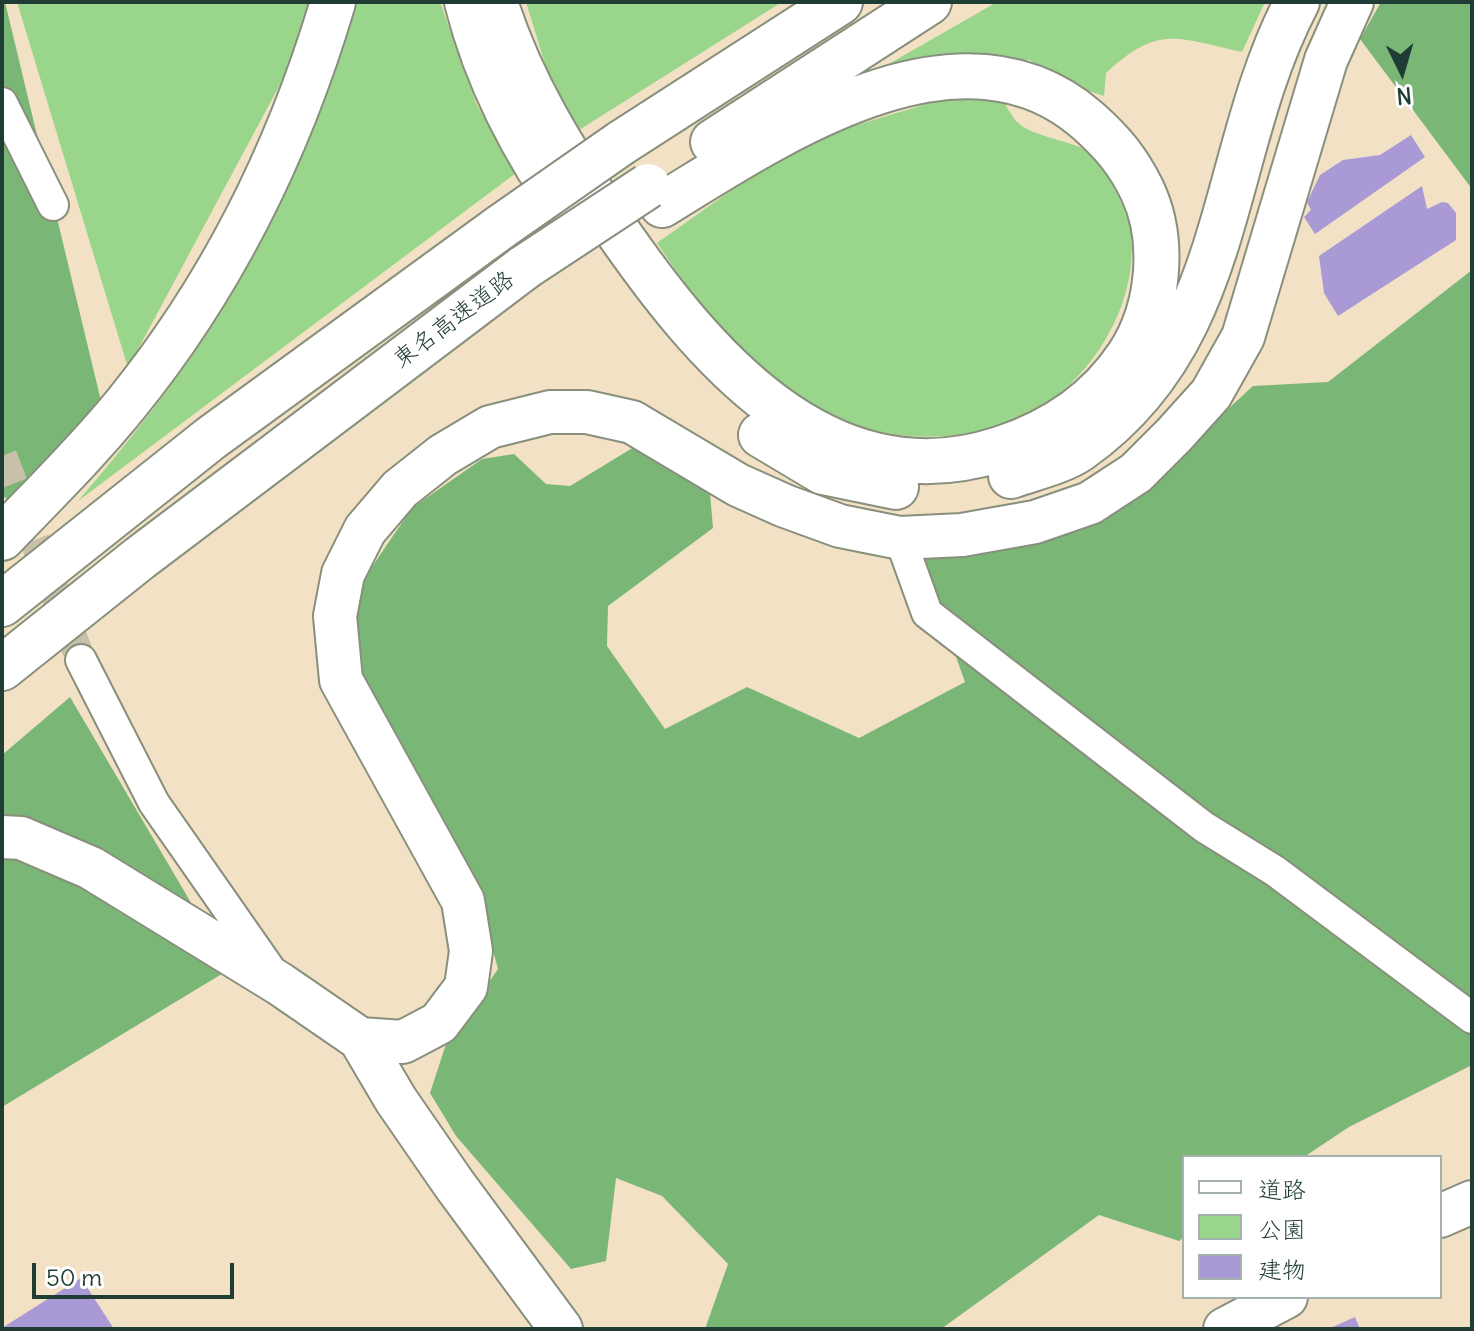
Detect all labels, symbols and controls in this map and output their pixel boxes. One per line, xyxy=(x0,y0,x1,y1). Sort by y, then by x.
north arrow xyxy=(1362,32,1442,112)
text: N xyxy=(1395,81,1413,111)
street label: 東名高速道路 xyxy=(388,265,520,375)
legend xyxy=(1182,1155,1442,1299)
text: 道路 xyxy=(1258,1174,1306,1204)
text: 公園 xyxy=(1258,1214,1306,1244)
scale bar xyxy=(36,1247,238,1297)
text: 建物 xyxy=(1258,1254,1306,1284)
text: 50 m xyxy=(46,1262,102,1292)

